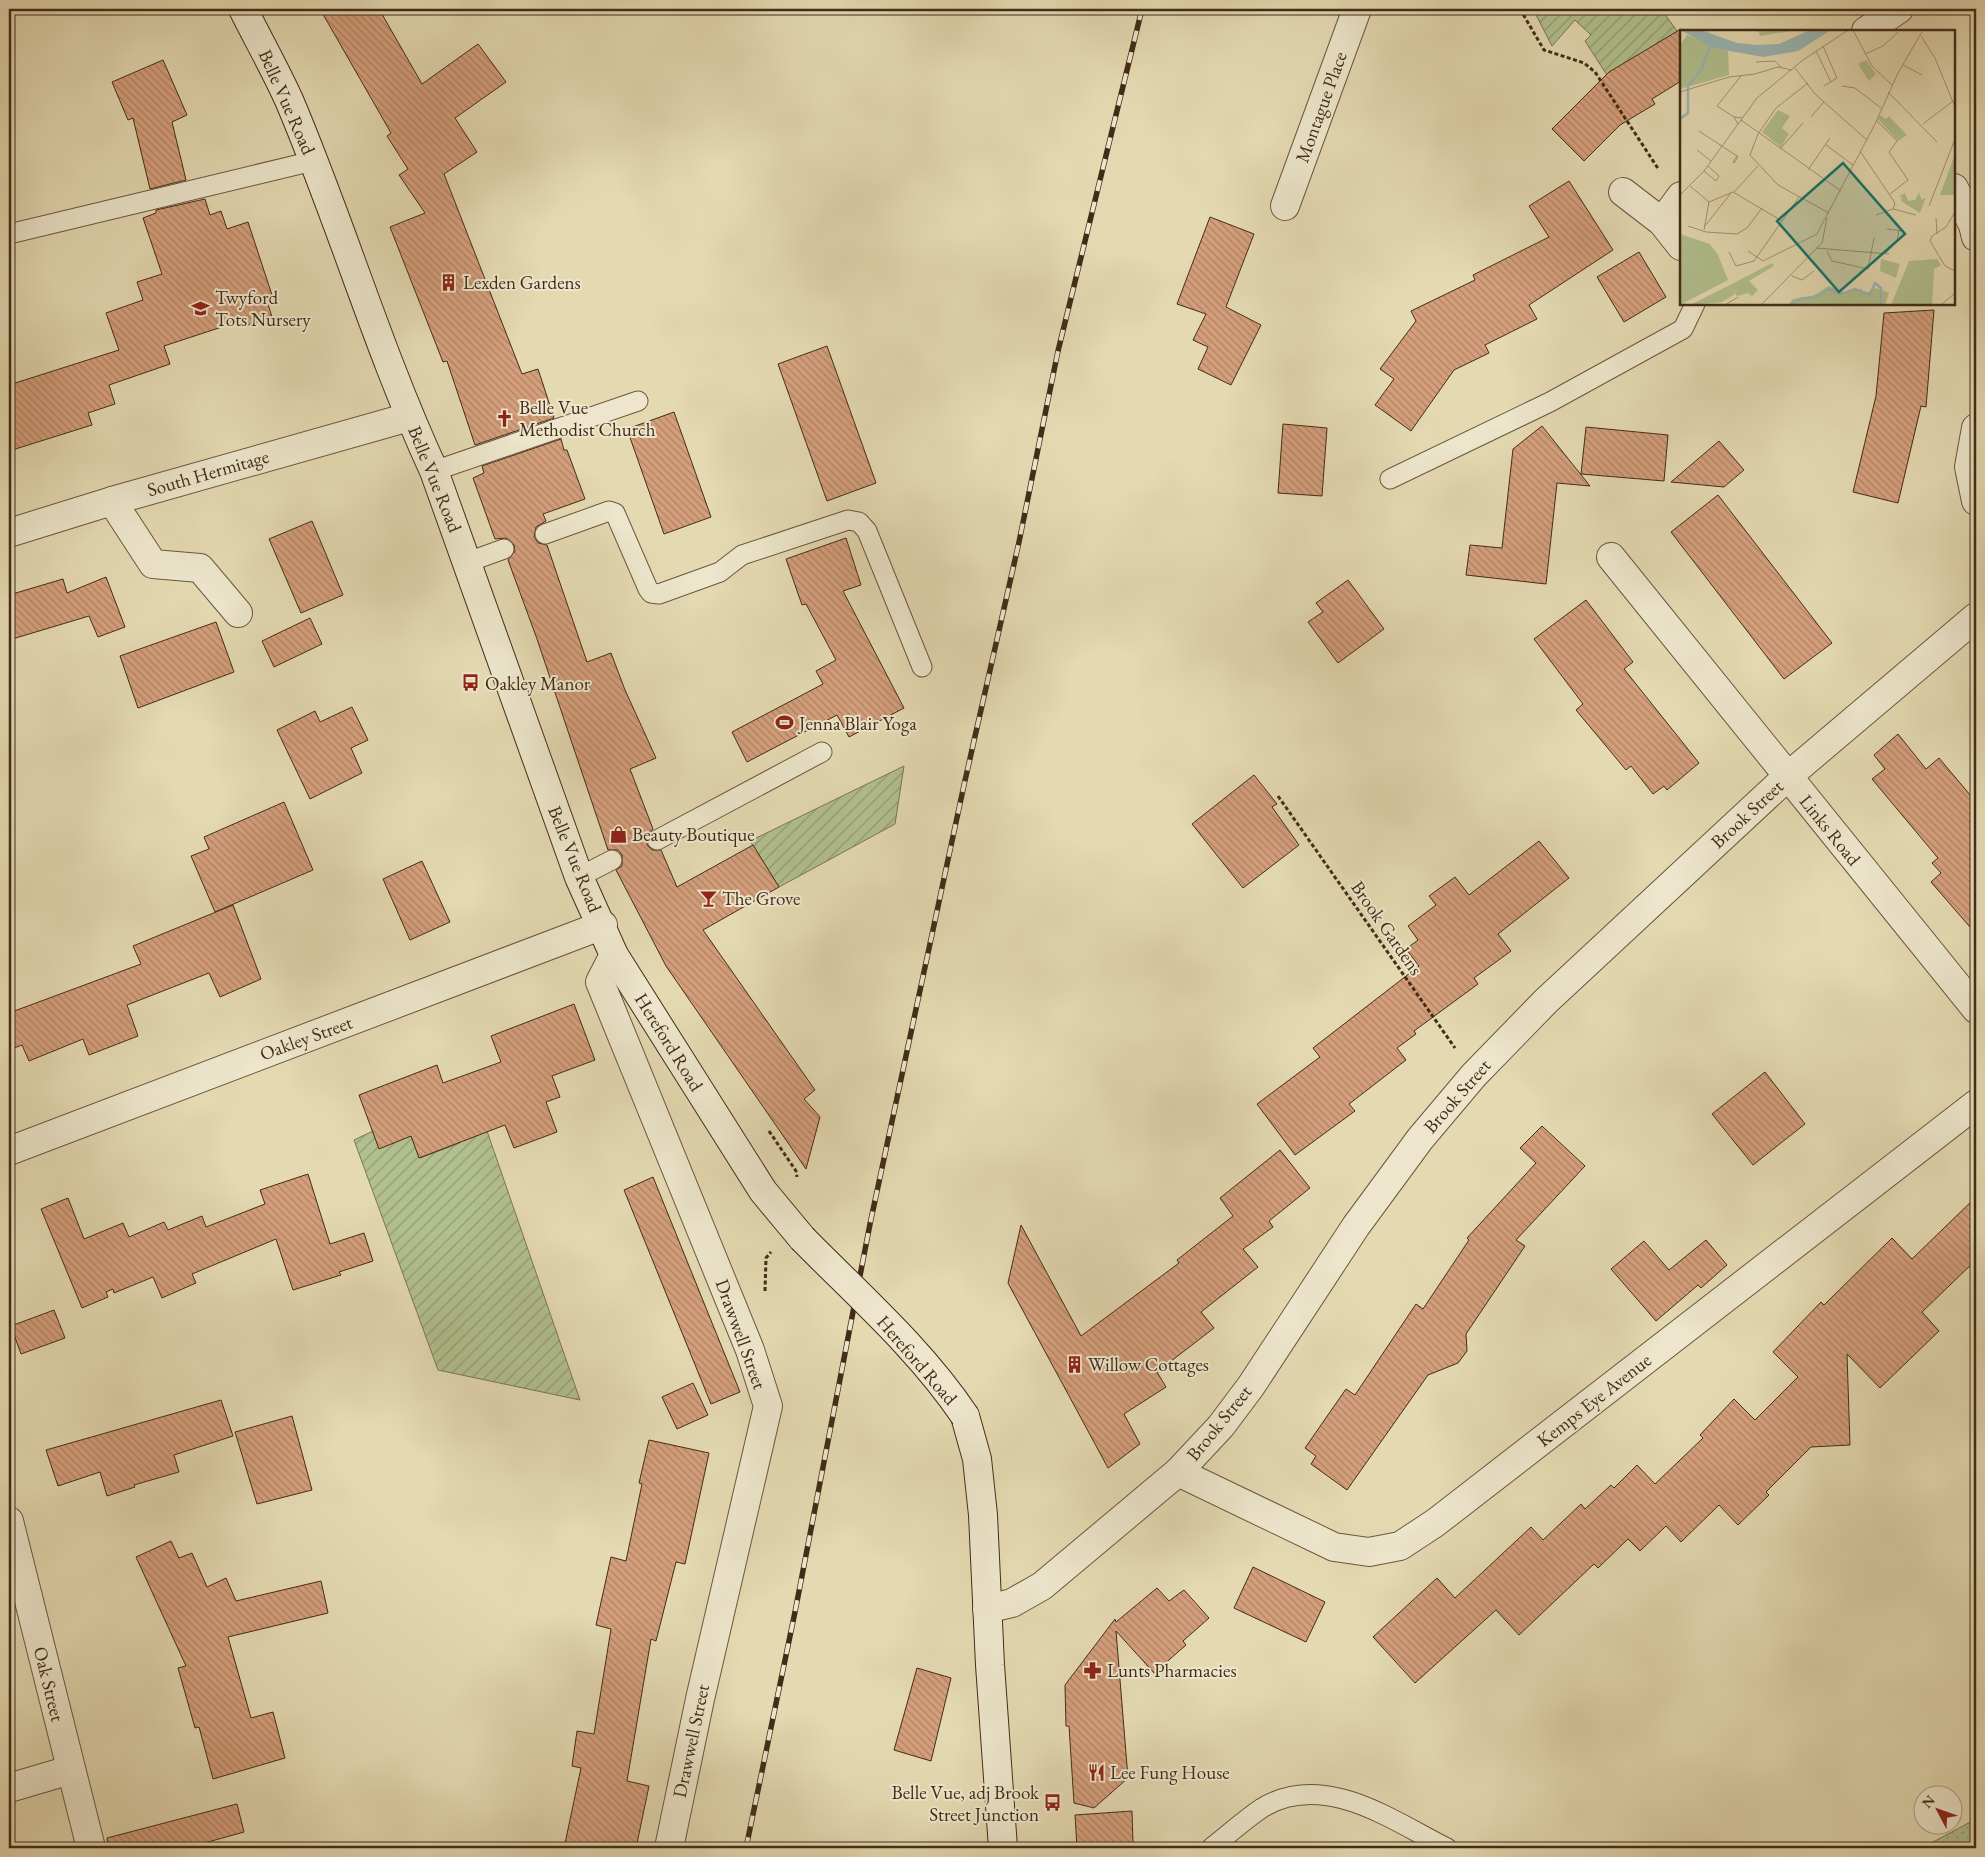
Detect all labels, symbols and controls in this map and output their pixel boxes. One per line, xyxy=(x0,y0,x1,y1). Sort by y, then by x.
inset map xyxy=(1680,30,1955,305)
street label: Belle Vue Road xyxy=(253,45,321,159)
street label: Montague Place xyxy=(1289,48,1353,166)
place label: Lexden Gardens xyxy=(463,270,581,295)
building icon: Lexden Gardens xyxy=(439,272,459,292)
place label: Twyford Tots Nursery xyxy=(215,285,311,332)
school or university icon: Twyford Tots Nursery xyxy=(191,298,211,318)
place label: Belle Vue Methodist Church xyxy=(519,395,656,442)
church icon: Belle Vue Methodist Church xyxy=(495,408,515,428)
street label: Belle Vue Road xyxy=(402,422,468,536)
street label: South Hermitage xyxy=(144,444,272,502)
place label: Oakley Manor xyxy=(485,671,591,696)
bus stop icon: Oakley Manor xyxy=(461,673,481,693)
place label: Jenna Blair Yoga xyxy=(797,711,917,736)
sports icon: Jenna Blair Yoga xyxy=(775,713,795,733)
street label: Brook Street xyxy=(1705,774,1789,854)
street label: Links Road xyxy=(1794,789,1867,871)
street label: Belle Vue Road xyxy=(542,802,608,916)
place label: Beauty Boutique xyxy=(632,822,755,847)
shop icon: Beauty Boutique xyxy=(608,824,628,844)
street label: Brook Gardens xyxy=(1345,876,1429,980)
place label: The Grove xyxy=(722,886,800,911)
bar icon: The Grove xyxy=(698,888,718,908)
street label: Hereford Road xyxy=(629,988,709,1096)
street label: Oakley Street xyxy=(256,1010,356,1066)
street label: Brook Street xyxy=(1418,1054,1496,1138)
street label: Drawwell Street xyxy=(709,1275,773,1393)
street label: Hereford Road xyxy=(871,1310,963,1410)
street label: Kemps Eye Avenue xyxy=(1532,1347,1656,1453)
place label: Willow Cottages xyxy=(1088,1352,1209,1377)
building icon: Willow Cottages xyxy=(1064,1354,1084,1374)
street label: Brook Street xyxy=(1181,1380,1257,1466)
street label: Oak Street xyxy=(28,1644,70,1724)
place label: Lunts Pharmacies xyxy=(1107,1658,1237,1683)
pharmacy icon: Lunts Pharmacies xyxy=(1083,1660,1103,1680)
street label: Drawwell Street xyxy=(667,1682,715,1800)
place label: Lee Fung House xyxy=(1110,1760,1230,1785)
restaurant icon: Lee Fung House xyxy=(1086,1762,1106,1782)
place label: Belle Vue, adj Brook Street Junction xyxy=(892,1780,1040,1827)
north arrow xyxy=(1912,1784,1962,1834)
text: N xyxy=(1918,1791,1939,1812)
bus stop icon: Belle Vue, adj Brook Street Junction xyxy=(1043,1793,1063,1813)

